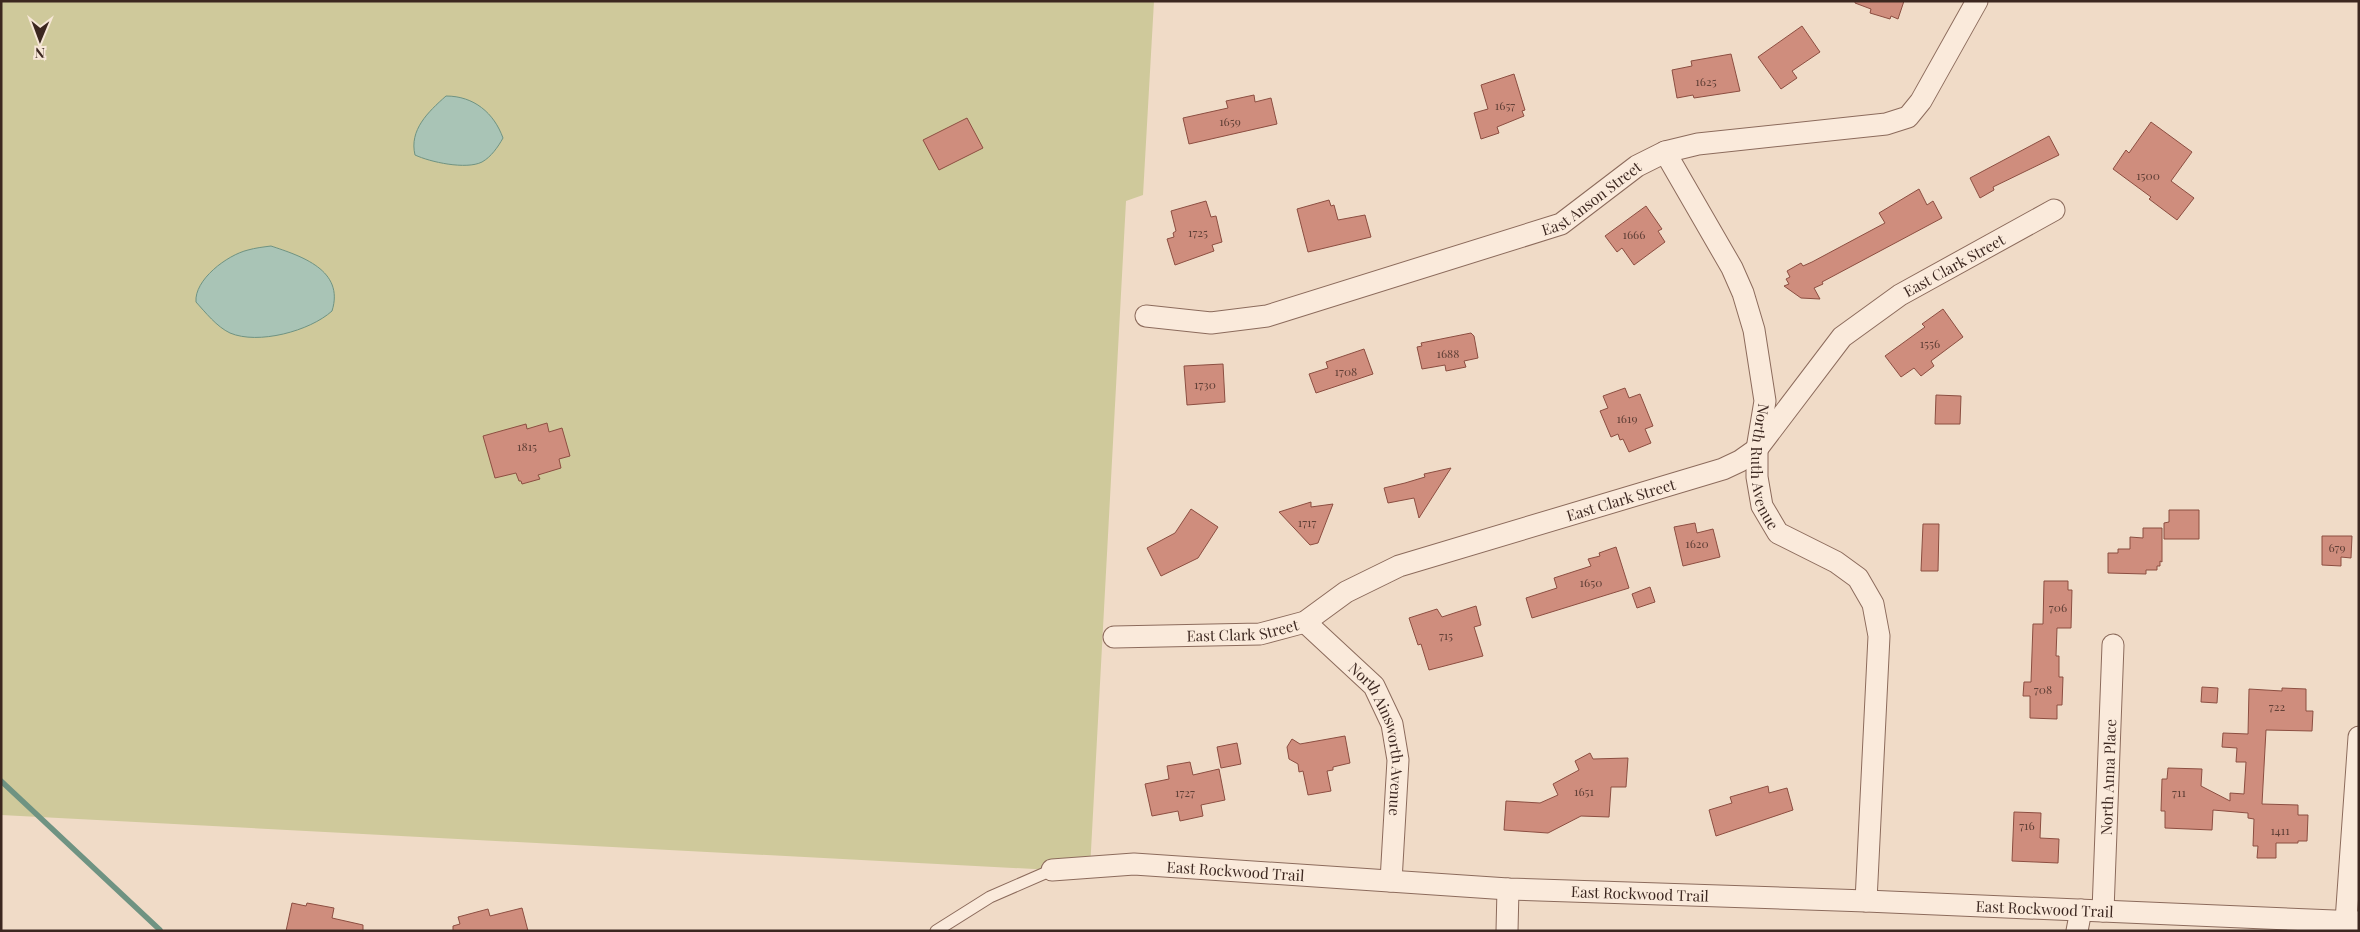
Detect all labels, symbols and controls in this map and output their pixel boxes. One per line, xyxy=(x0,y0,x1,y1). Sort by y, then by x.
north arrow xyxy=(15,15,65,65)
text: N xyxy=(35,44,45,63)
house number: 1625 xyxy=(1695,73,1717,89)
house number: 1657 xyxy=(1495,97,1515,113)
house number: 1659 xyxy=(1219,113,1241,129)
street label: East Anson Street xyxy=(1539,156,1646,239)
house number: 1500 xyxy=(2136,167,2160,183)
house number: 1725 xyxy=(1188,224,1208,240)
house number: 1666 xyxy=(1622,226,1646,242)
street label: East Clark Street xyxy=(1900,229,2009,301)
house number: 1556 xyxy=(1920,335,1940,351)
house number: 1688 xyxy=(1436,345,1460,361)
house number: 1708 xyxy=(1335,363,1357,379)
house number: 1730 xyxy=(1194,376,1216,392)
street label: North Ruth Avenue xyxy=(1747,402,1784,533)
house number: 1619 xyxy=(1616,410,1638,426)
house number: 1815 xyxy=(517,438,537,454)
street label: East Clark Street xyxy=(1564,474,1678,525)
house number: 1717 xyxy=(1298,514,1316,530)
house number: 1620 xyxy=(1685,535,1709,551)
house number: 679 xyxy=(2328,539,2346,555)
house number: 1650 xyxy=(1580,574,1602,590)
house number: 706 xyxy=(2049,599,2067,615)
street label: East Clark Street xyxy=(1186,614,1301,646)
house number: 715 xyxy=(1439,627,1453,643)
street label: North Ainsworth Avenue xyxy=(1345,658,1408,817)
house number: 708 xyxy=(2034,681,2052,697)
house number: 722 xyxy=(2269,698,2285,714)
street label: North Anna Place xyxy=(2096,719,2120,836)
house number: 1651 xyxy=(1574,783,1595,799)
house number: 1727 xyxy=(1175,784,1195,800)
house number: 711 xyxy=(2172,784,2186,800)
house number: 716 xyxy=(2019,817,2035,833)
house number: 1411 xyxy=(2270,822,2290,838)
street label: East Rockwood Trail xyxy=(1166,856,1305,885)
street label: East Rockwood Trail xyxy=(1571,881,1709,906)
street label: East Rockwood Trail xyxy=(1975,896,2114,922)

